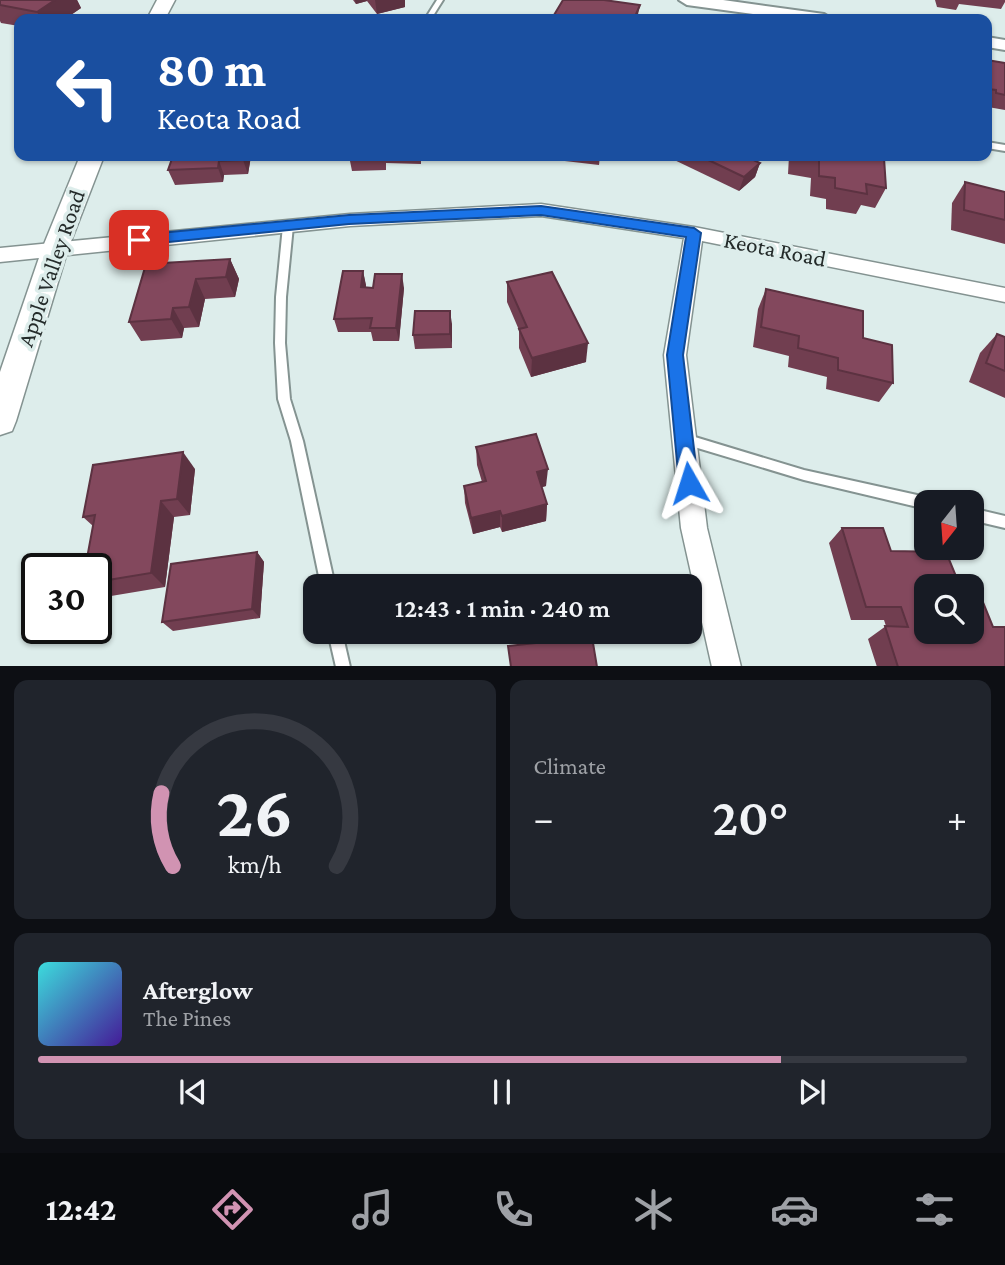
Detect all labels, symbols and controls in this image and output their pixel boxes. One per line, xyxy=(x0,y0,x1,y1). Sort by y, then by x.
icon: left xyxy=(42,42,133,133)
text: 80 m xyxy=(157,42,266,97)
text: Keota Road xyxy=(157,100,301,136)
street label: Apple Valley Road xyxy=(12,186,90,350)
pin xyxy=(109,210,169,270)
icon: arrive xyxy=(120,221,158,259)
street label: Keota Road xyxy=(722,226,828,272)
position arrow xyxy=(652,446,726,520)
north arrow xyxy=(914,490,984,560)
map controls xyxy=(914,490,984,644)
speed limit sign: 30 xyxy=(21,553,112,644)
button: search xyxy=(914,574,984,644)
text: 12:43 · 1 min · 240 m xyxy=(395,594,610,623)
text: Climate xyxy=(534,753,606,779)
text: 26 xyxy=(216,771,293,852)
text: 20° xyxy=(712,788,788,846)
text: − xyxy=(534,797,554,839)
text: + xyxy=(947,797,967,839)
text: km/h xyxy=(228,850,282,877)
text: Afterglow xyxy=(143,976,253,1005)
text: The Pines xyxy=(143,1005,231,1031)
icon: previous xyxy=(174,1073,212,1111)
icon: pause xyxy=(483,1073,521,1111)
icon: next xyxy=(793,1073,831,1111)
icon: directions xyxy=(208,1185,257,1234)
icon: music xyxy=(348,1185,397,1234)
icon: phone xyxy=(489,1185,538,1234)
icon: climate xyxy=(629,1185,678,1234)
icon: car xyxy=(770,1185,819,1234)
icon: filters xyxy=(910,1185,959,1234)
text: 12:42 xyxy=(46,1191,116,1227)

